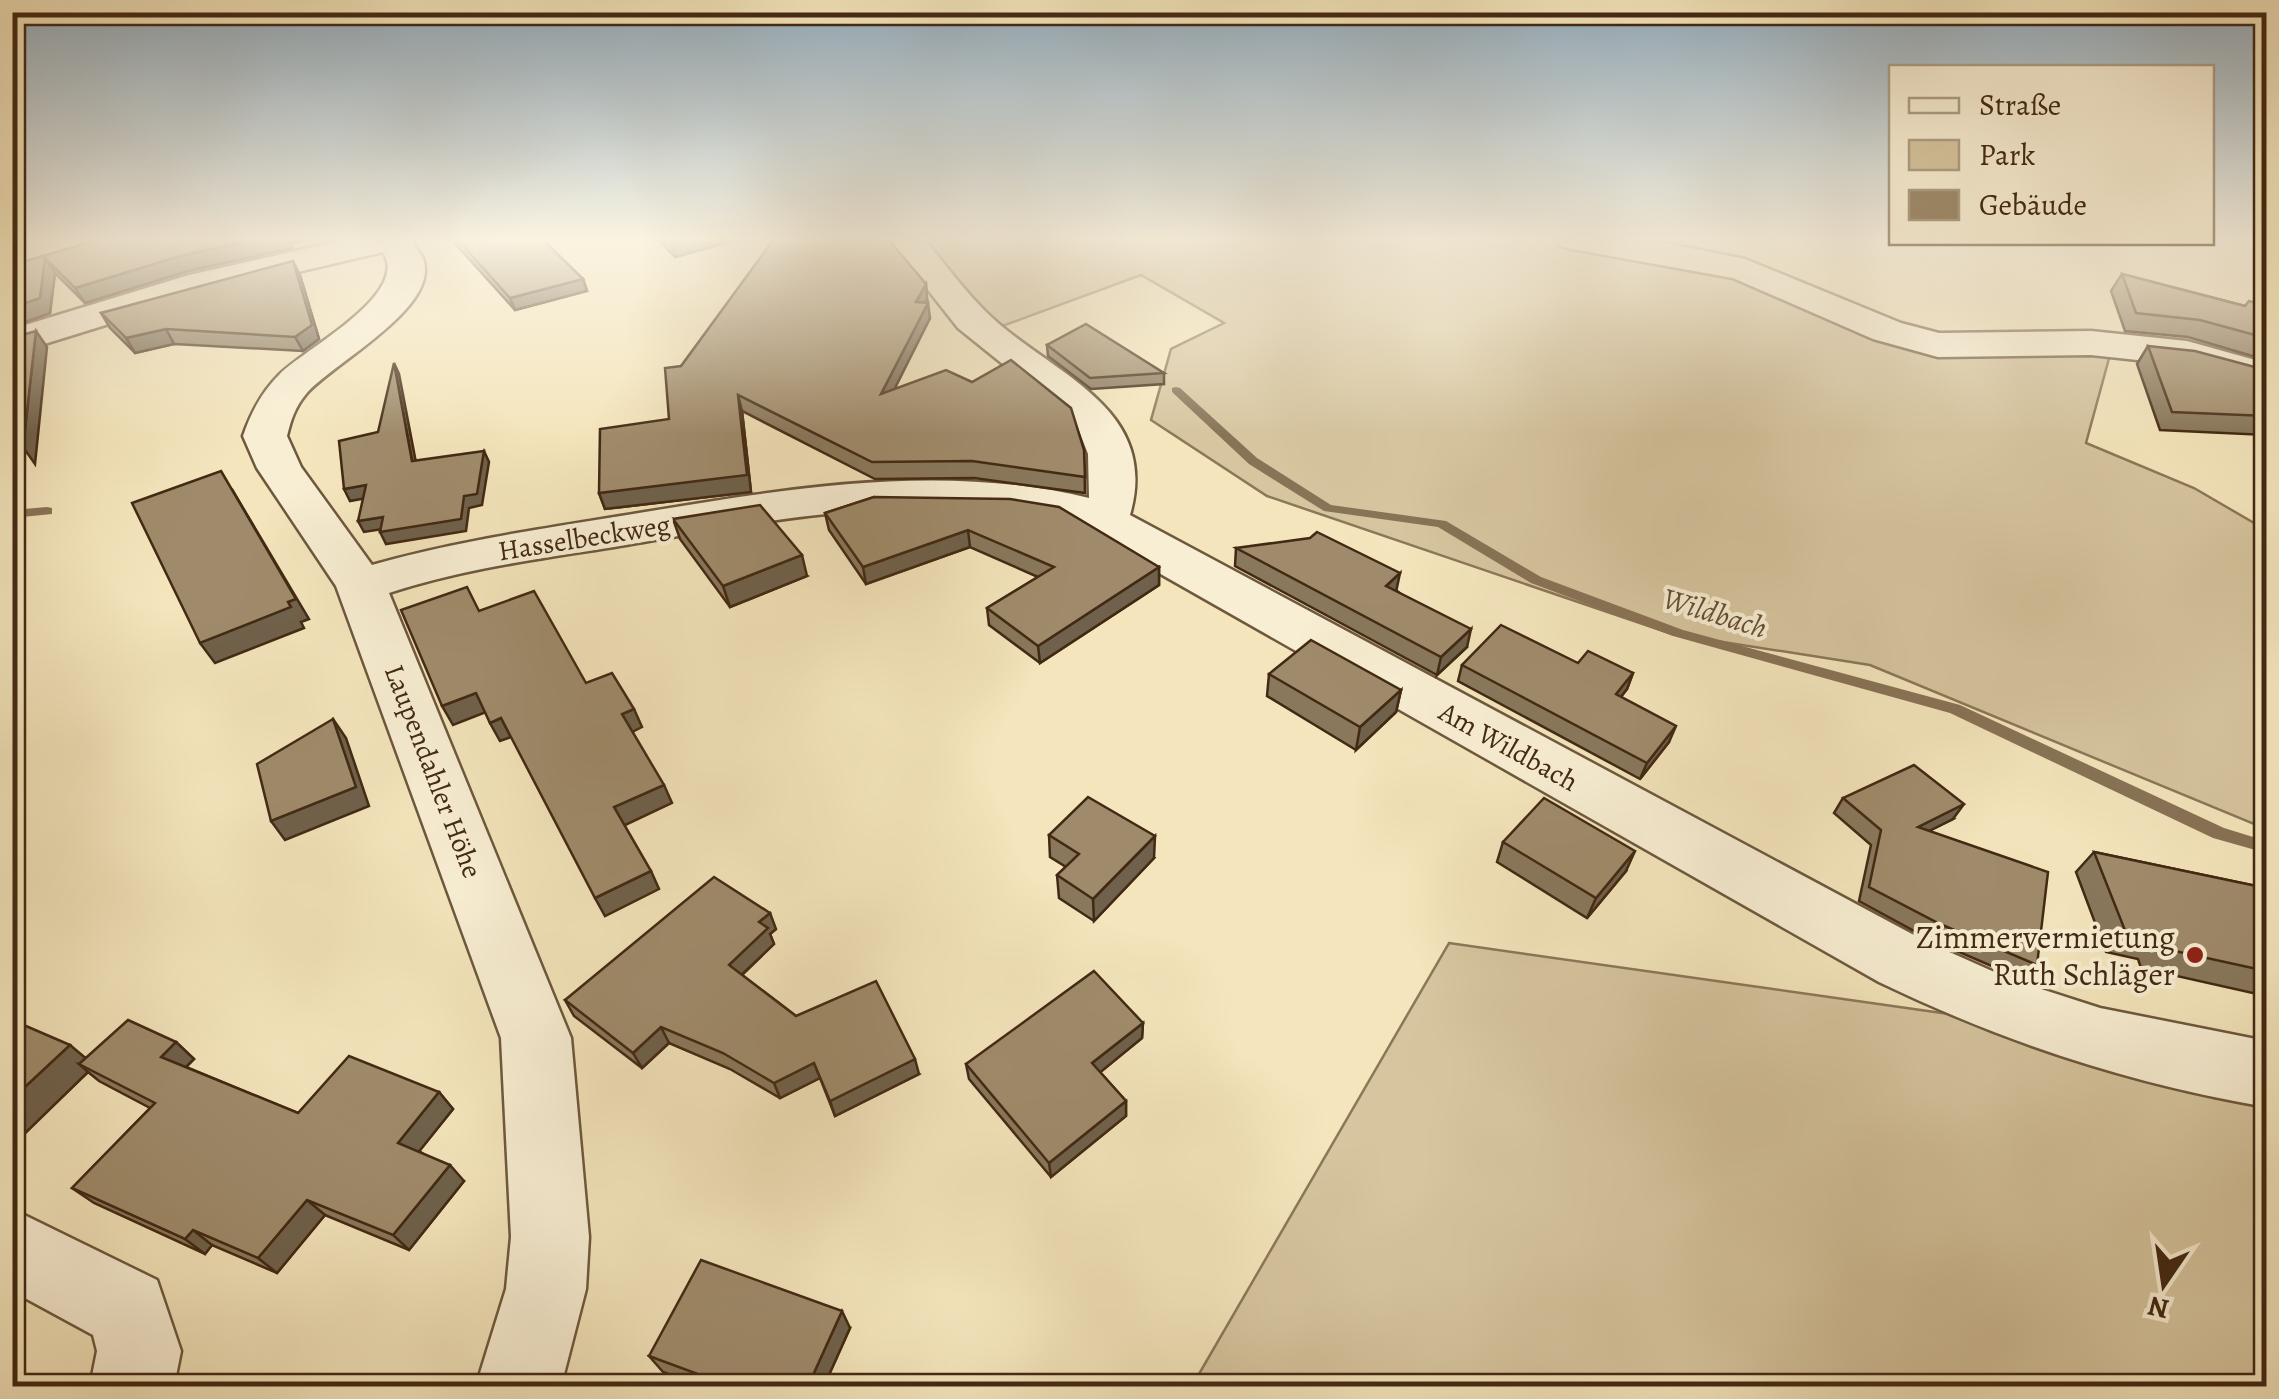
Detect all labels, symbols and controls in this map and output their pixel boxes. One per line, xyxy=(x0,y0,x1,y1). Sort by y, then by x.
legend xyxy=(1889,65,2214,245)
text: Straße xyxy=(1979,85,2061,125)
text: Park xyxy=(1979,135,2035,175)
text: Gebäude xyxy=(1979,185,2087,225)
street label: Hasselbeckweg xyxy=(495,506,673,570)
water label: Wildbach xyxy=(1658,578,1772,648)
street label: Laupendahler Höhe xyxy=(375,659,491,884)
street label: Am Wildbach xyxy=(1431,693,1585,801)
place label: Zimmervermietung Ruth Schläger xyxy=(1916,915,2175,996)
marker: Zimmervermietung Ruth Schläger xyxy=(2184,944,2206,966)
north arrow xyxy=(2114,1234,2214,1334)
text: N xyxy=(2144,1287,2173,1328)

